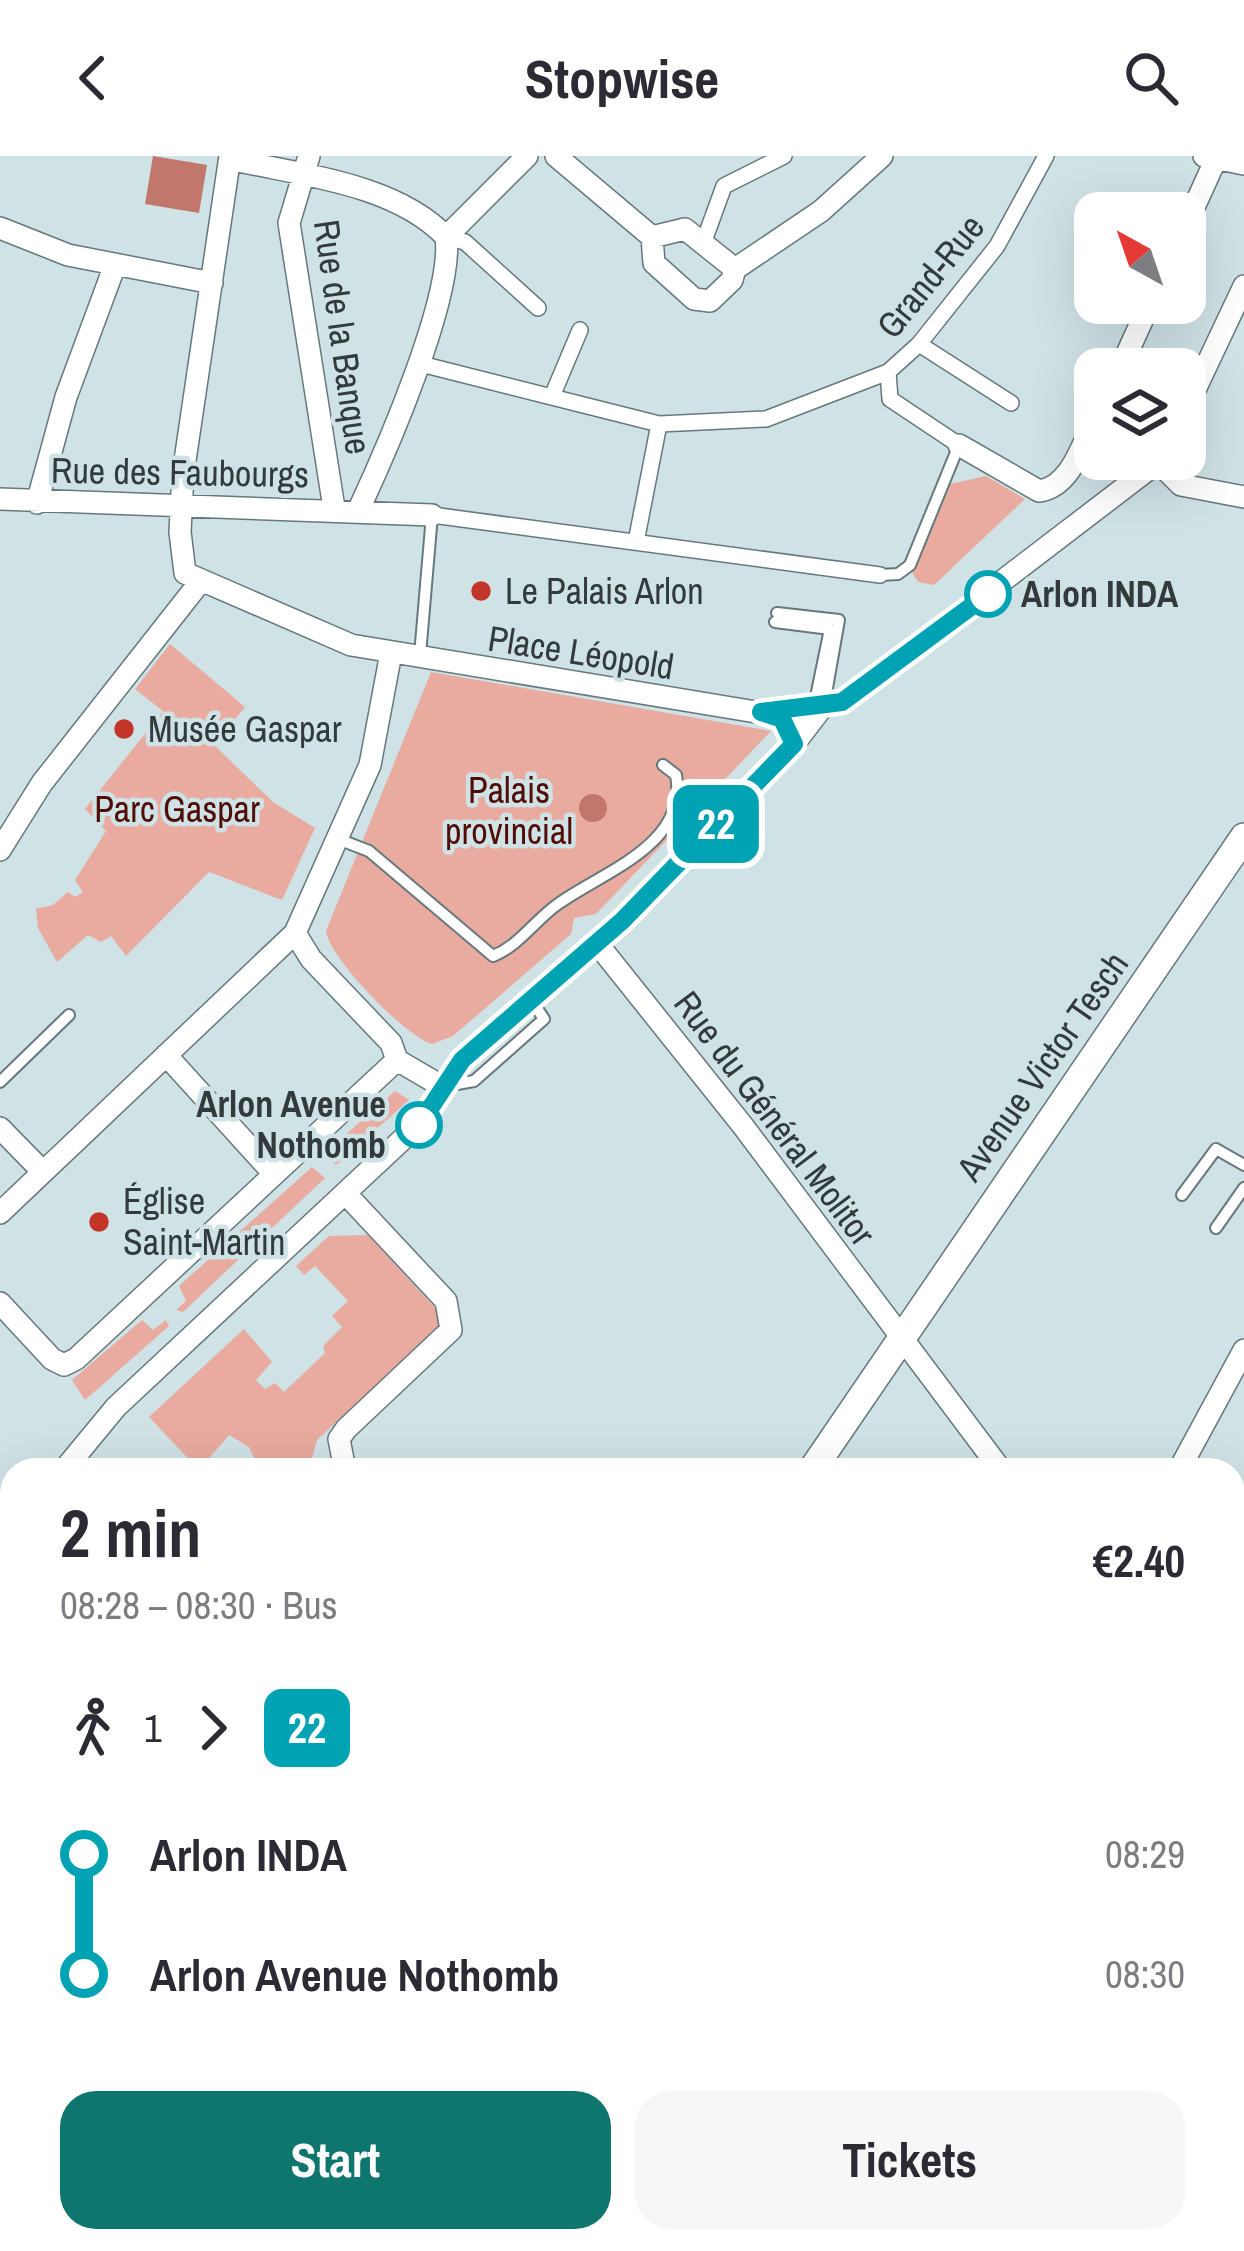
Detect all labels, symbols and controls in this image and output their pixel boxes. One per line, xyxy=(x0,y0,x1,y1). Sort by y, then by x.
text: Stopwise xyxy=(525,42,719,115)
icon: back xyxy=(60,45,126,111)
icon: search xyxy=(1118,45,1184,111)
north arrow xyxy=(1074,192,1206,324)
map controls xyxy=(1074,192,1206,480)
street label: Grand-Rue xyxy=(865,204,995,348)
street label: Rue de la Banque xyxy=(303,217,383,457)
button: layers xyxy=(1074,348,1206,480)
street label: Rue des Faubourgs xyxy=(51,446,309,498)
place label: Le Palais Arlon xyxy=(505,567,704,615)
place label: Arlon INDA xyxy=(1021,570,1179,618)
marker: Arlon INDA xyxy=(966,572,1010,616)
marker: Le Palais Arlon xyxy=(468,578,494,604)
street label: Place Léopold xyxy=(485,614,677,690)
place label: Musée Gaspar xyxy=(148,705,342,753)
marker: Musée Gaspar xyxy=(111,716,137,742)
park label: Palais provincial xyxy=(445,766,573,855)
park label: Parc Gaspar xyxy=(94,785,260,833)
line badge: 22 xyxy=(662,785,770,863)
text: 22 xyxy=(697,796,735,852)
street label: Avenue Victor Tesch xyxy=(945,942,1139,1191)
street label: Rue du Général Molitor xyxy=(664,981,887,1255)
place label: Arlon Avenue Nothomb xyxy=(196,1080,386,1169)
marker: Arlon Avenue Nothomb xyxy=(397,1103,441,1147)
place label: Église Saint-Martin xyxy=(123,1177,285,1266)
marker: Église Saint-Martin xyxy=(86,1209,112,1235)
text: 2 min xyxy=(60,1489,201,1578)
text: €2.40 xyxy=(1093,1530,1185,1591)
text: 08:28 – 08:30 · Bus xyxy=(60,1579,337,1631)
icon: walk xyxy=(60,1695,126,1761)
icon: forward xyxy=(180,1695,246,1761)
text: 22 xyxy=(288,1700,326,1756)
text: 1 xyxy=(144,1702,162,1754)
text: Arlon INDA xyxy=(150,1824,347,1885)
text: 08:29 xyxy=(1105,1828,1185,1880)
text: Arlon Avenue Nothomb xyxy=(150,1944,559,2005)
text: 08:30 xyxy=(1105,1948,1185,2000)
button: Start xyxy=(60,2091,611,2229)
button: Tickets xyxy=(635,2091,1185,2229)

